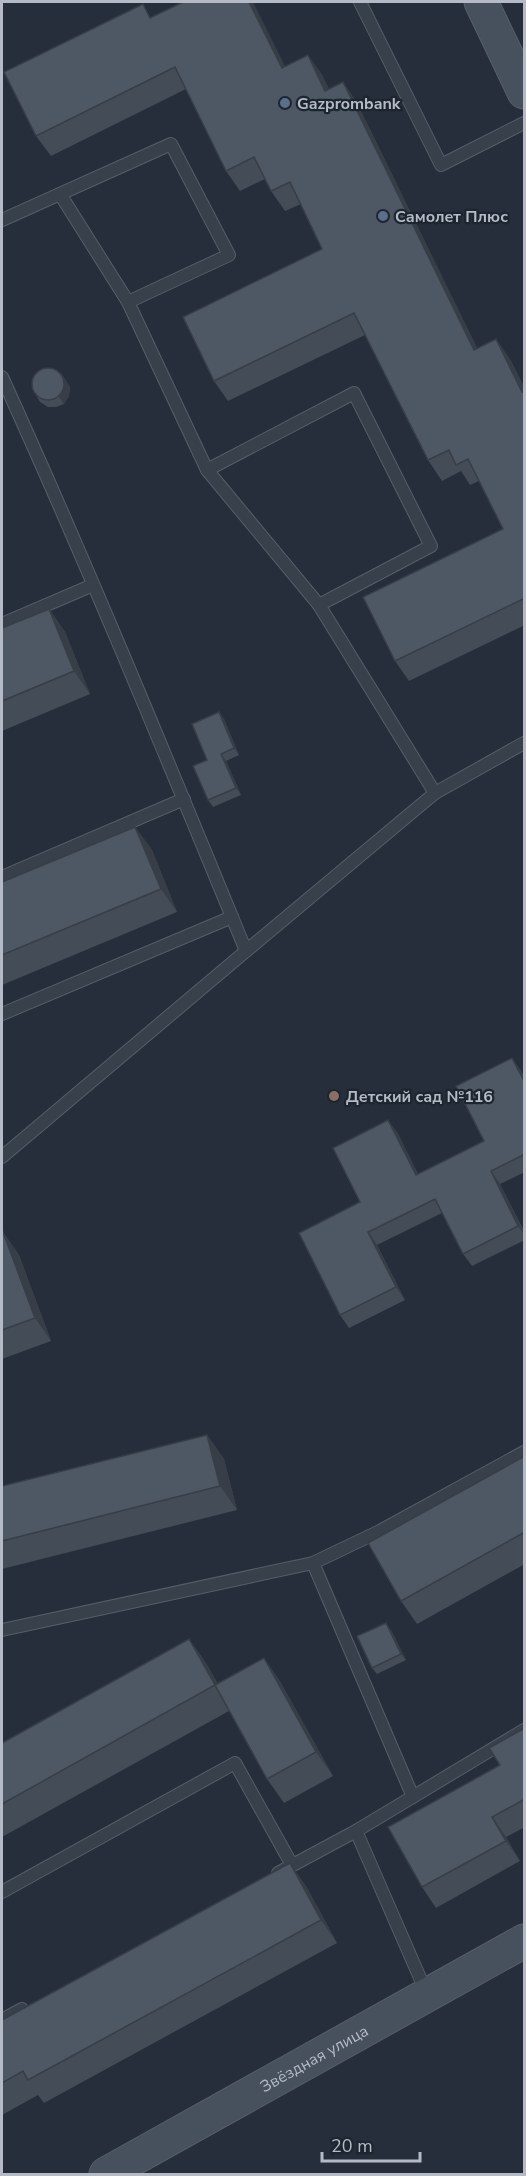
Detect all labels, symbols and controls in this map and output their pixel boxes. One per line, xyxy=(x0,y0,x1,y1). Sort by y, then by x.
place label: Gazprombank xyxy=(297,93,401,115)
marker: Gazprombank xyxy=(278,96,292,110)
place label: Самолет Плюс xyxy=(395,206,508,228)
marker: Самолет Плюс xyxy=(376,209,390,223)
place label: Детский сад №116 xyxy=(346,1086,493,1108)
marker: Детский сад №116 xyxy=(327,1089,341,1103)
street label: Звёздная улица xyxy=(256,2020,372,2098)
scale bar xyxy=(322,2125,420,2163)
text: 20 m xyxy=(331,2134,373,2158)

